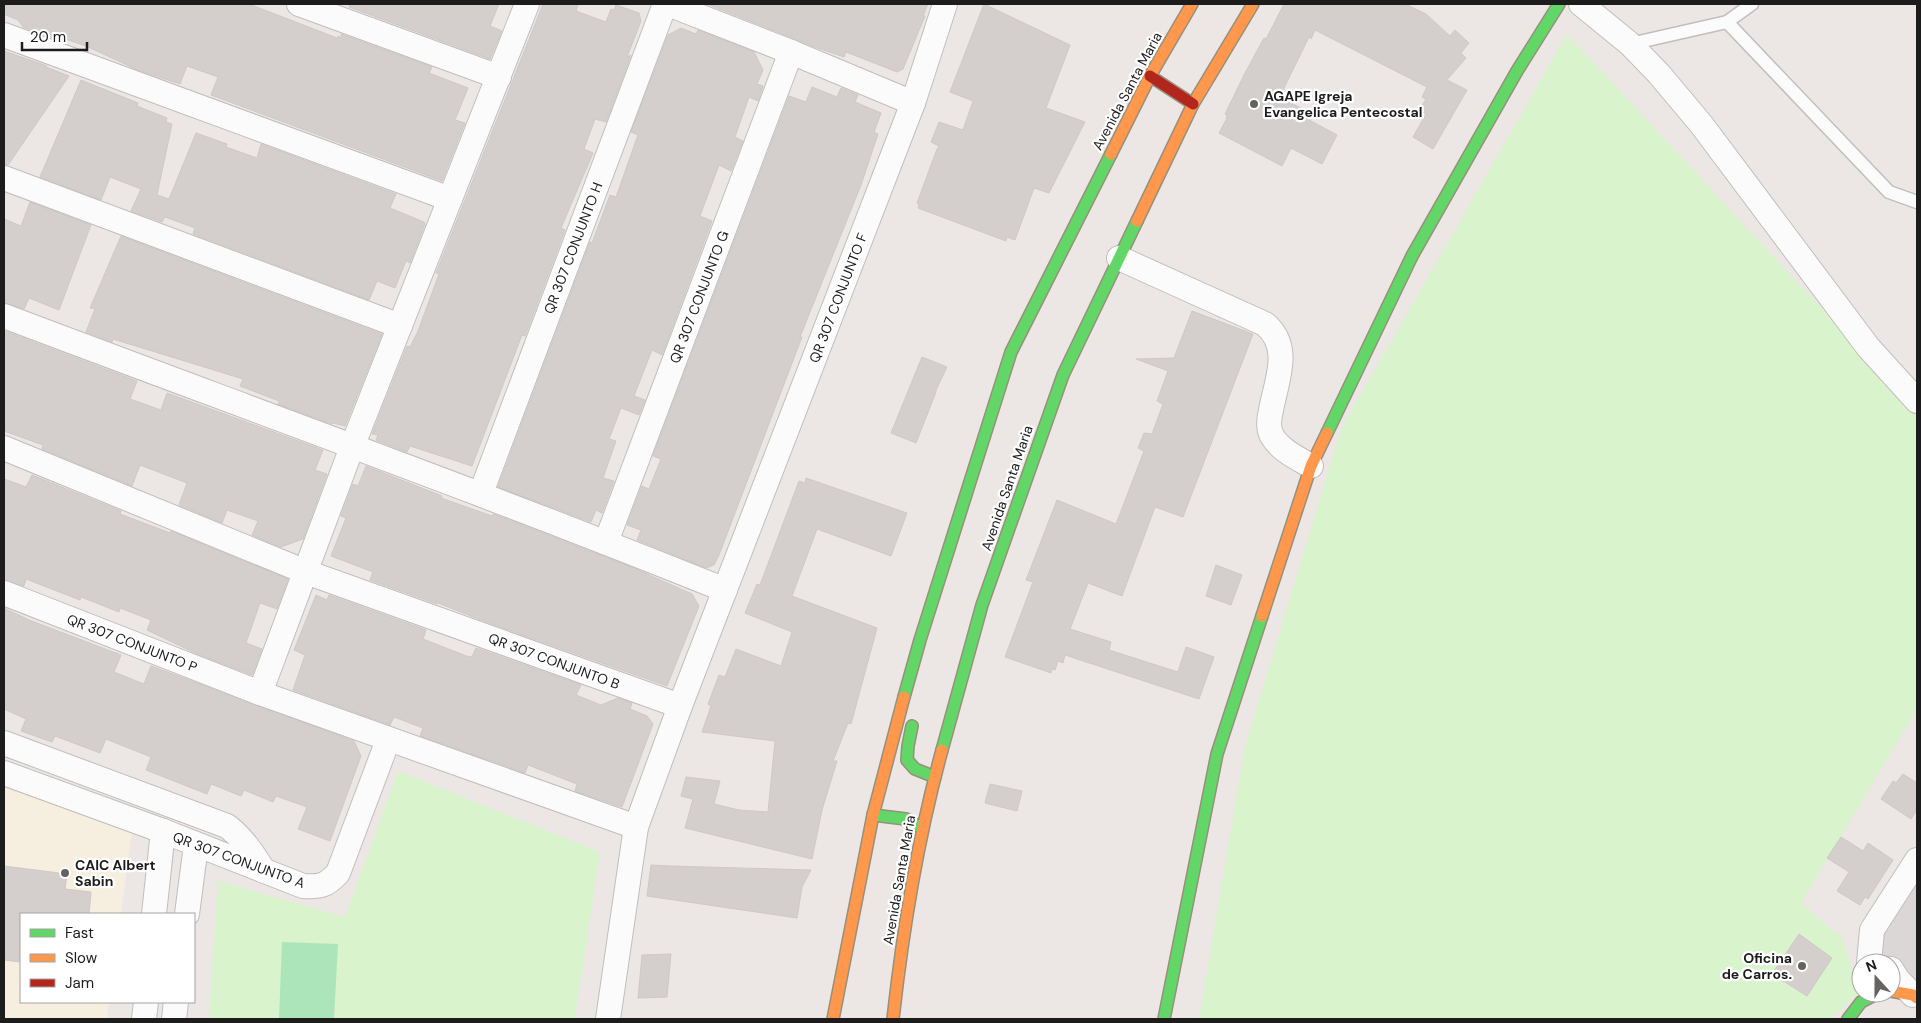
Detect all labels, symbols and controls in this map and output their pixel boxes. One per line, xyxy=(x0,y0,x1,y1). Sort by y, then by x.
scale bar xyxy=(22,20,88,52)
text: 20 m xyxy=(30,27,66,47)
street label: Avenida Santa Maria xyxy=(1088,29,1166,153)
place label: AGAPE Igreja Evangelica Pentecostal xyxy=(1264,87,1422,121)
marker: AGAPE Igreja Evangelica Pentecostal xyxy=(1248,98,1260,110)
street label: QR 307 CONJUNTO H xyxy=(540,180,606,316)
street label: QR 307 CONJUNTO G xyxy=(665,228,733,366)
street label: QR 307 CONJUNTO F xyxy=(805,230,871,365)
street label: Avenida Santa Maria xyxy=(977,423,1037,553)
street label: QR 307 CONJUNTO P xyxy=(64,610,200,676)
street label: QR 307 CONJUNTO B xyxy=(486,629,622,693)
street label: Avenida Santa Maria xyxy=(879,814,919,946)
street label: QR 307 CONJUNTO A xyxy=(170,828,308,892)
place label: CAIC Albert Sabin xyxy=(75,856,156,890)
marker: CAIC Albert Sabin xyxy=(59,867,71,879)
legend xyxy=(20,913,195,1003)
text: Fast xyxy=(65,923,94,943)
text: Slow xyxy=(65,948,98,968)
place label: Oficina de Carros. xyxy=(1722,949,1792,983)
north arrow xyxy=(1851,953,1901,1003)
text: N xyxy=(1863,956,1879,976)
marker: Oficina de Carros. xyxy=(1796,960,1808,972)
text: Jam xyxy=(65,973,94,993)

